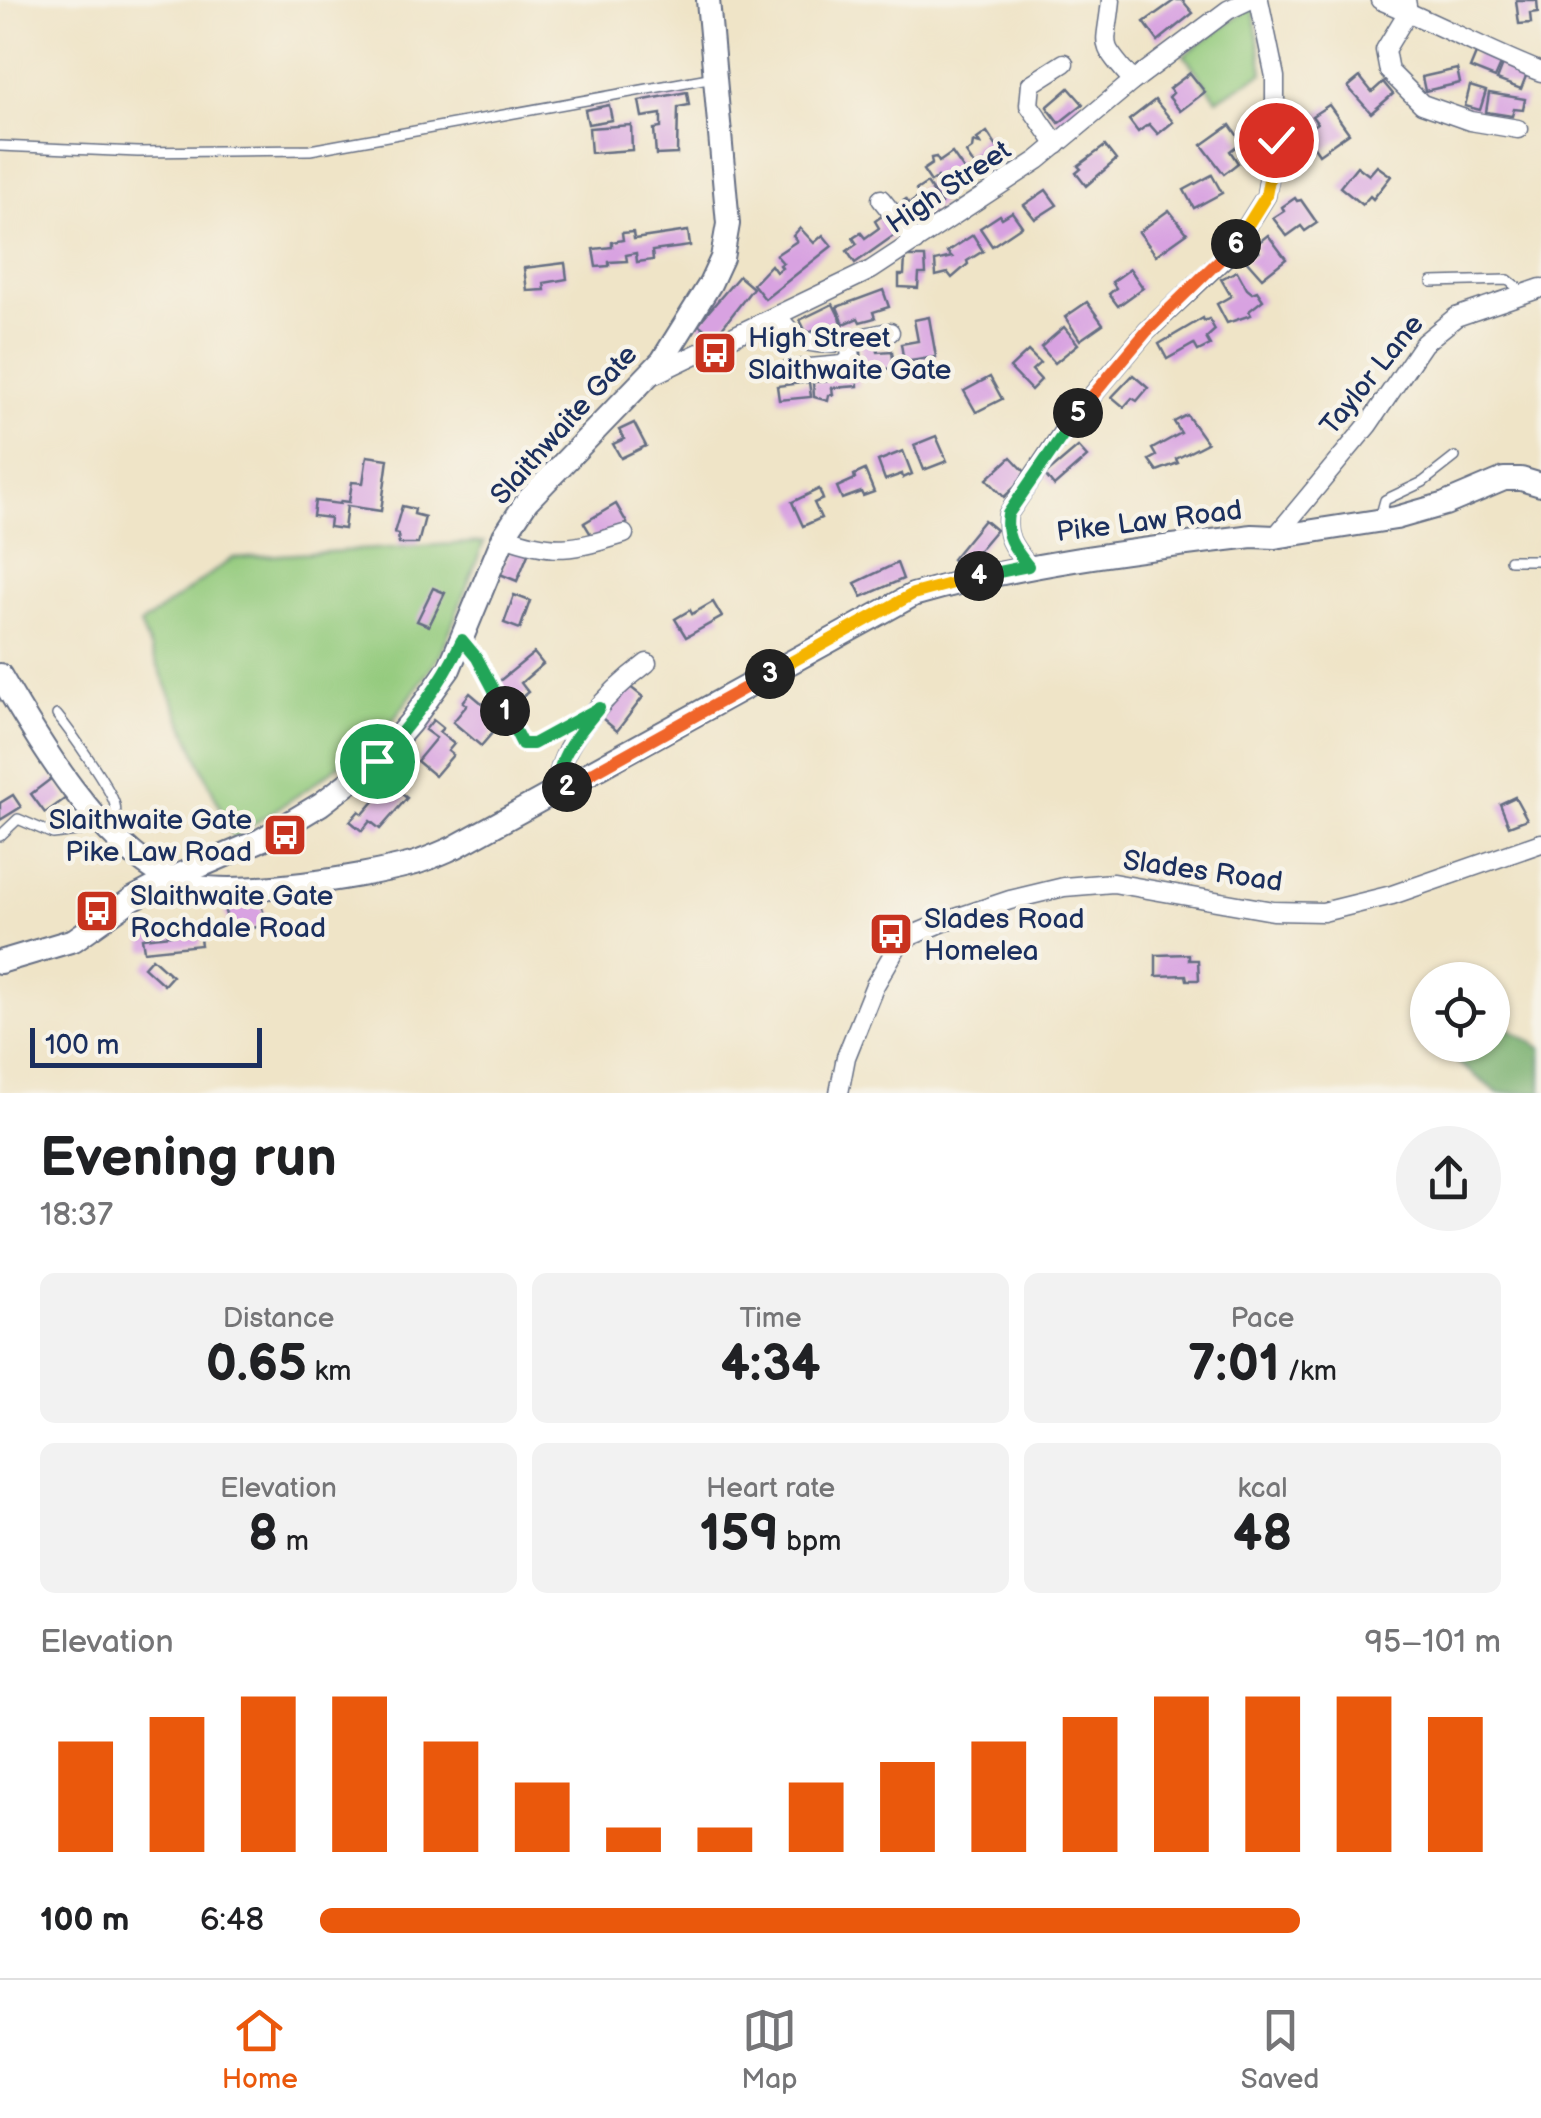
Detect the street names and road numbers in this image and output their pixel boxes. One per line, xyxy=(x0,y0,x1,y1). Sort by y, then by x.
street label: High Street xyxy=(881,133,1017,241)
street label: Taylor Lane xyxy=(1314,308,1431,442)
street label: Slaithwaite Gate xyxy=(484,338,644,512)
street label: Pike Law Road xyxy=(1055,494,1244,549)
street label: Slades Road xyxy=(1121,844,1285,899)

